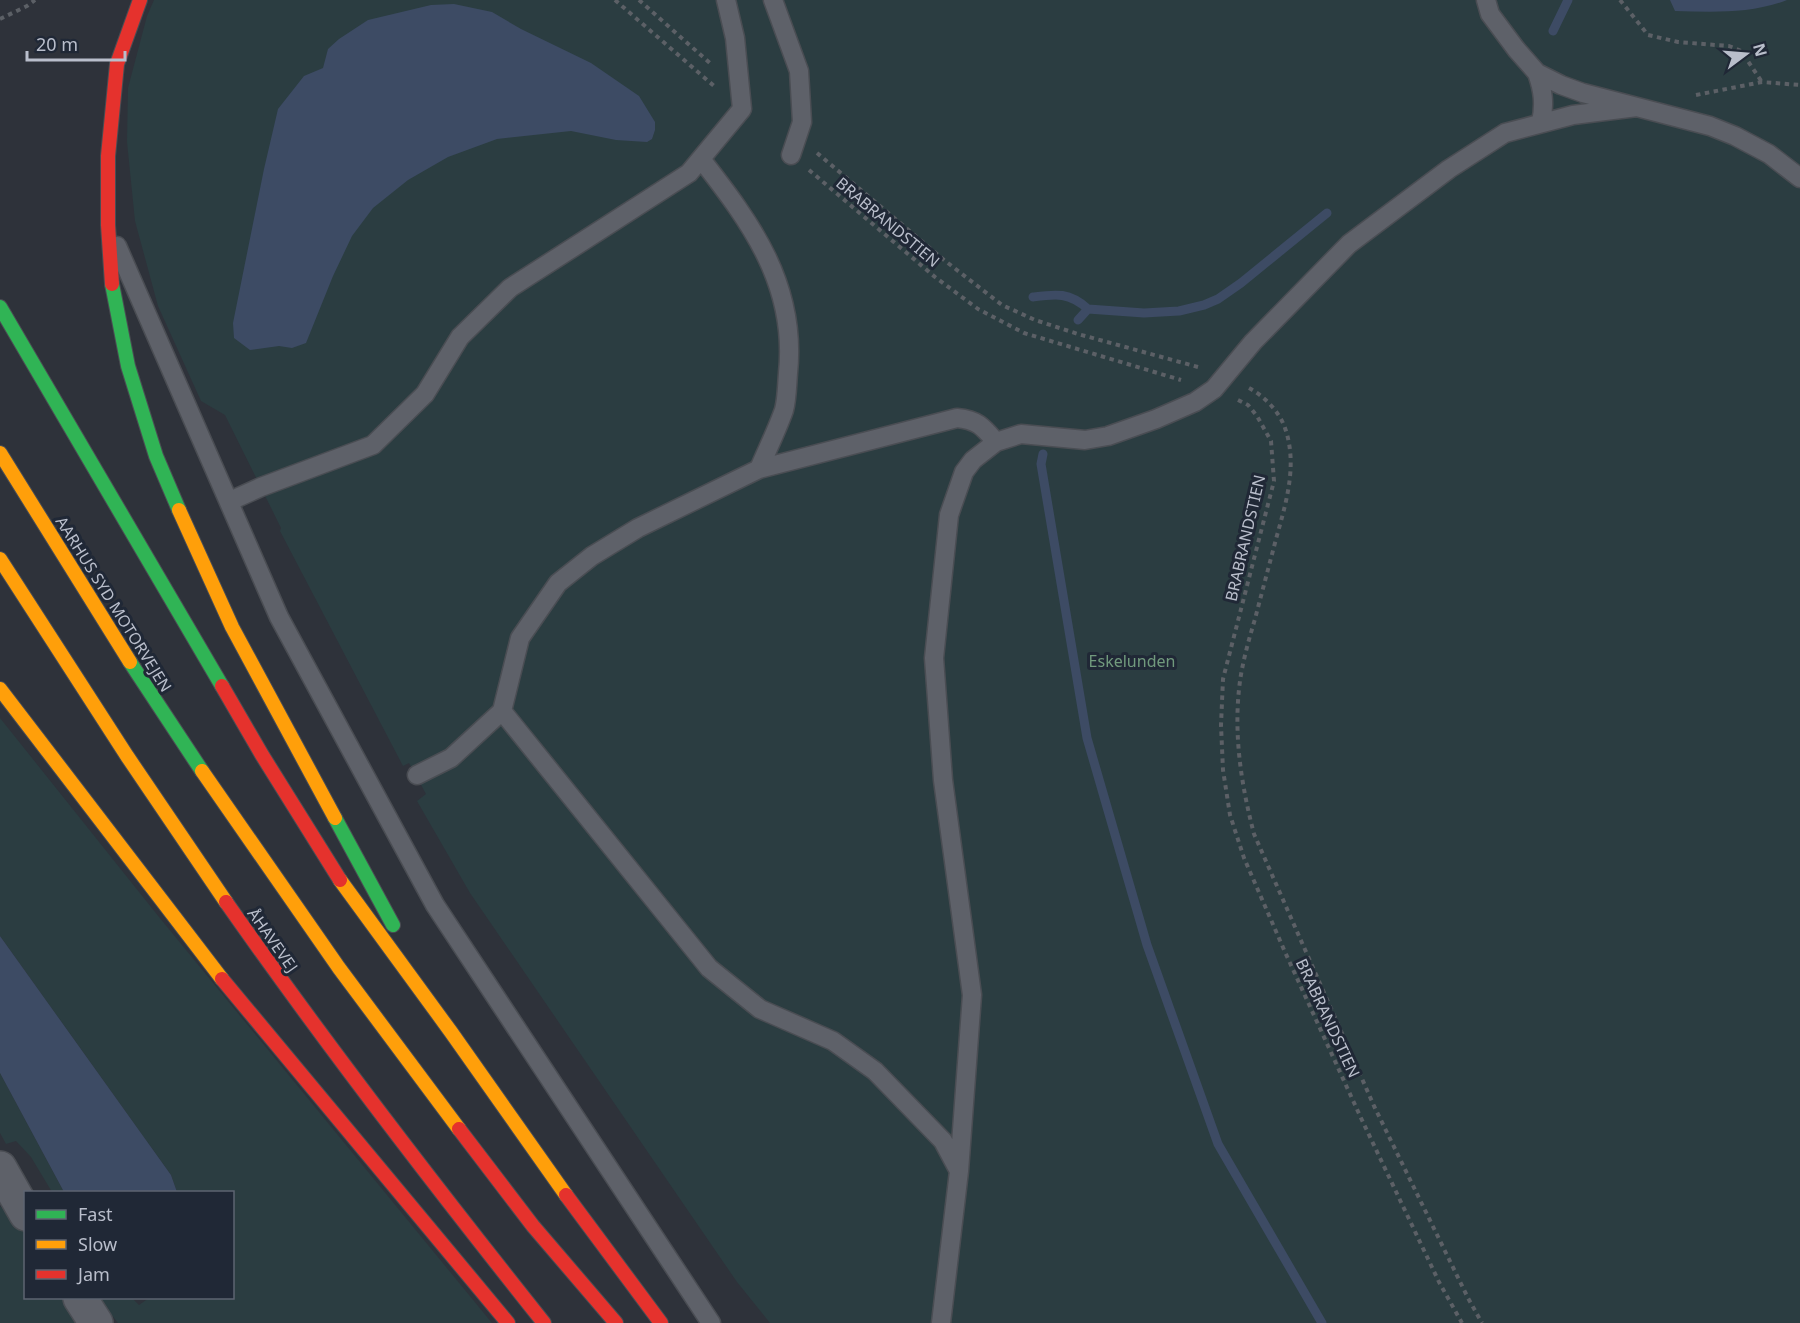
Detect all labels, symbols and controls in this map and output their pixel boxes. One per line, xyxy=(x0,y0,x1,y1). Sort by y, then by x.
scale bar xyxy=(27,24,124,62)
north arrow xyxy=(1716,24,1776,84)
text: 20 m xyxy=(36,32,78,56)
text: N xyxy=(1748,41,1773,59)
street label: BRABRANDSTIEN xyxy=(831,172,945,272)
street label: BRABRANDSTIEN xyxy=(1220,473,1270,603)
street label: AARHUS SYD MOTORVEJEN xyxy=(51,512,177,696)
park label: Eskelunden xyxy=(1089,650,1175,672)
street label: ÅHAVEVEJ xyxy=(243,903,303,977)
street label: BRABRANDSTIEN xyxy=(1291,955,1365,1081)
legend xyxy=(24,1191,234,1299)
text: Fast xyxy=(78,1202,113,1226)
text: Slow xyxy=(78,1232,117,1256)
text: Jam xyxy=(76,1262,110,1286)

